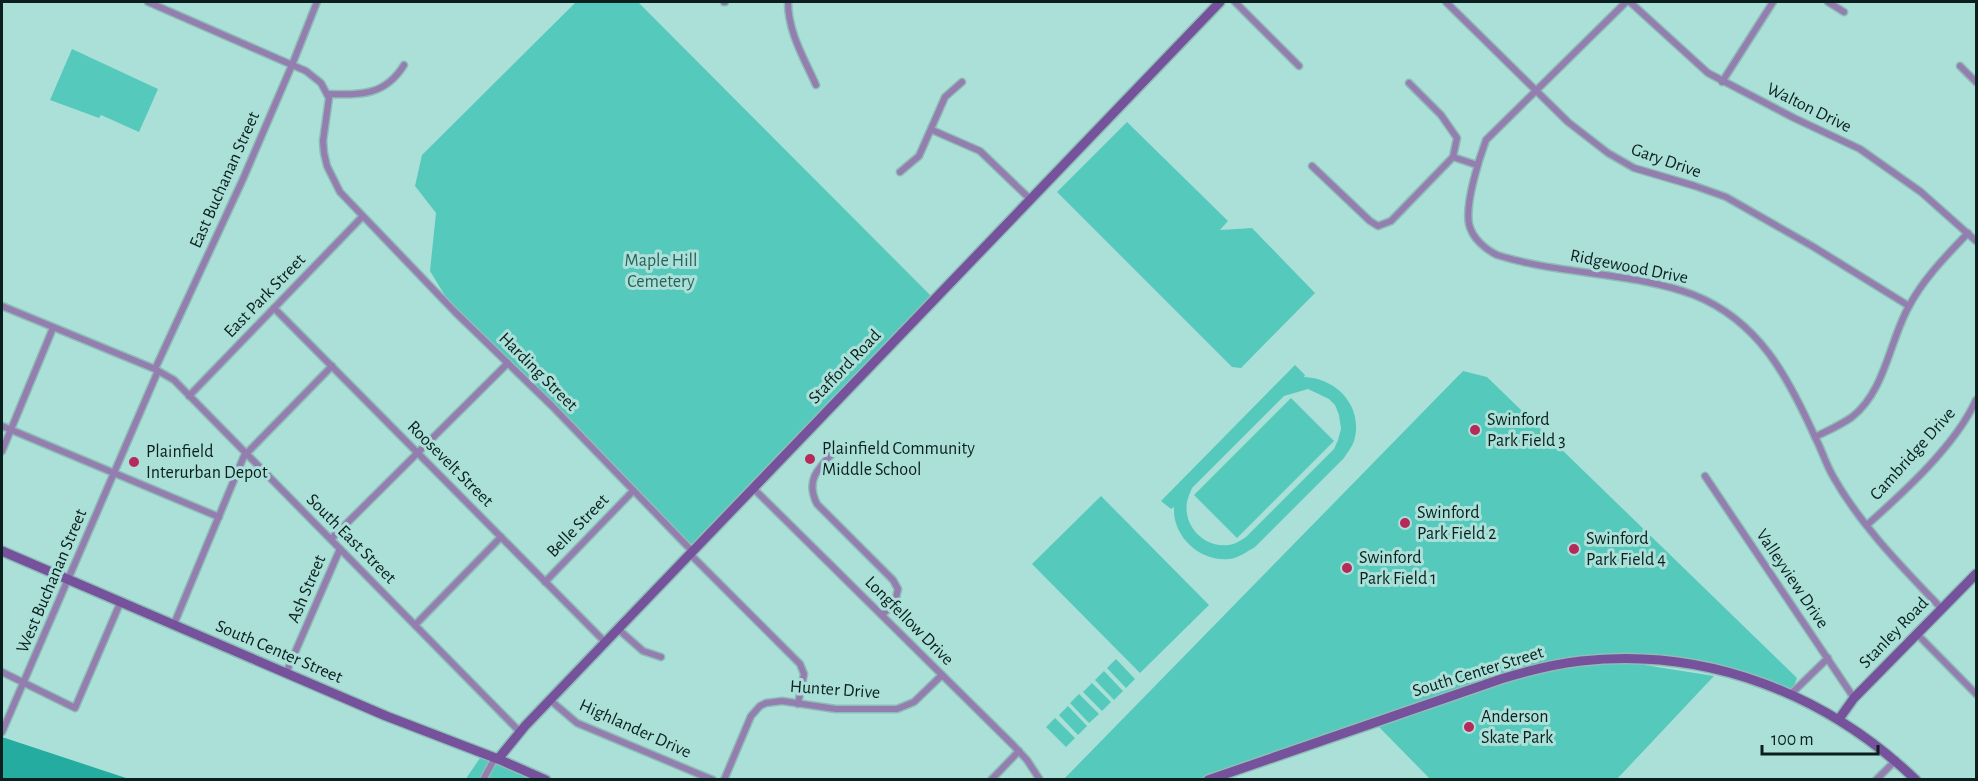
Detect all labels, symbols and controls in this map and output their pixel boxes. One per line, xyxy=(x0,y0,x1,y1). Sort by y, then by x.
street label: Walton Drive xyxy=(1764,80,1854,136)
street label: East Buchanan Street xyxy=(187,109,263,251)
street label: Gary Drive xyxy=(1629,141,1703,181)
street label: Ridgewood Drive xyxy=(1568,247,1690,287)
street label: East Park Street xyxy=(221,251,309,341)
park label: Maple Hill Cemetery xyxy=(625,252,697,291)
street label: Stafford Road xyxy=(805,326,885,408)
street label: Harding Street xyxy=(495,329,581,415)
street label: Cambridge Drive xyxy=(1867,404,1959,504)
place label: Swinford Park Field 3 xyxy=(1487,411,1566,450)
street label: Roosevelt Street xyxy=(404,418,497,511)
marker: Swinford Park Field 3 xyxy=(1468,423,1482,437)
place label: Plainfield Community Middle School xyxy=(822,440,975,479)
place label: Plainfield Interurban Depot xyxy=(146,443,268,482)
marker: Plainfield Community Middle School xyxy=(803,452,817,466)
marker: Plainfield Interurban Depot xyxy=(127,455,141,469)
street label: South East Street xyxy=(303,491,399,587)
street label: Belle Street xyxy=(544,491,613,561)
place label: Swinford Park Field 2 xyxy=(1417,504,1496,543)
street label: West Buchanan Street xyxy=(14,506,91,656)
marker: Swinford Park Field 2 xyxy=(1398,516,1412,530)
street label: Valleyview Drive xyxy=(1752,526,1832,632)
place label: Swinford Park Field 4 xyxy=(1586,530,1666,569)
marker: Swinford Park Field 4 xyxy=(1567,542,1581,556)
place label: Swinford Park Field 1 xyxy=(1359,549,1436,588)
street label: Ash Street xyxy=(285,552,329,626)
marker: Swinford Park Field 1 xyxy=(1340,561,1354,575)
street label: Longfellow Drive xyxy=(861,573,957,669)
street label: Stanley Road xyxy=(1856,594,1932,672)
street label: South Center Street xyxy=(213,617,345,687)
street label: South Center Street xyxy=(1410,643,1546,700)
street label: Hunter Drive xyxy=(789,678,881,702)
street label: Highlander Drive xyxy=(576,696,694,762)
place label: Anderson Skate Park xyxy=(1481,708,1554,747)
scale bar xyxy=(1762,718,1878,756)
marker: Anderson Skate Park xyxy=(1462,720,1476,734)
text: 100 m xyxy=(1771,731,1814,749)

